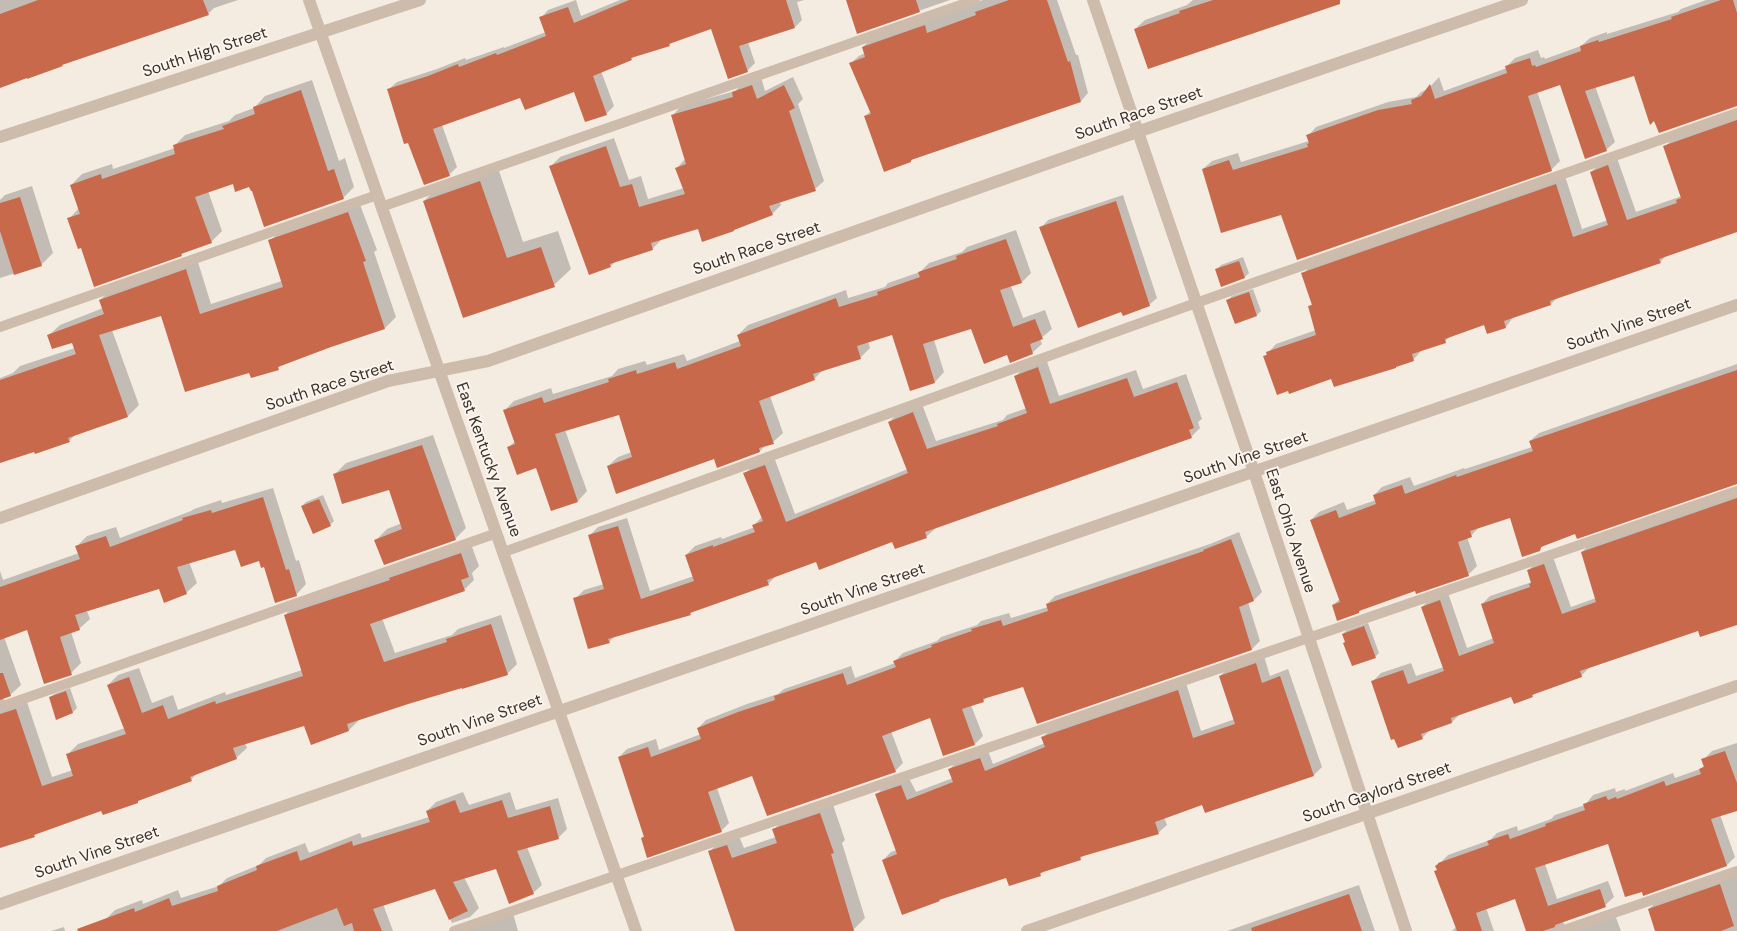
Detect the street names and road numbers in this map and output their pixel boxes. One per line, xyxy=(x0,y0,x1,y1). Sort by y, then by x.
street label: South High Street xyxy=(140,24,270,82)
street label: South Race Street xyxy=(1073,83,1205,145)
street label: South Race Street xyxy=(691,218,823,280)
street label: South Vine Street xyxy=(1564,295,1694,355)
street label: South Race Street xyxy=(264,356,396,416)
street label: East Kentucky Avenue xyxy=(451,380,525,540)
street label: South Vine Street xyxy=(1181,428,1311,488)
street label: East Ohio Avenue xyxy=(1261,466,1319,596)
street label: South Vine Street xyxy=(798,560,928,620)
street label: South Vine Street xyxy=(415,691,545,751)
street label: South Gaylord Street xyxy=(1300,759,1454,827)
street label: South Vine Street xyxy=(32,823,162,883)

